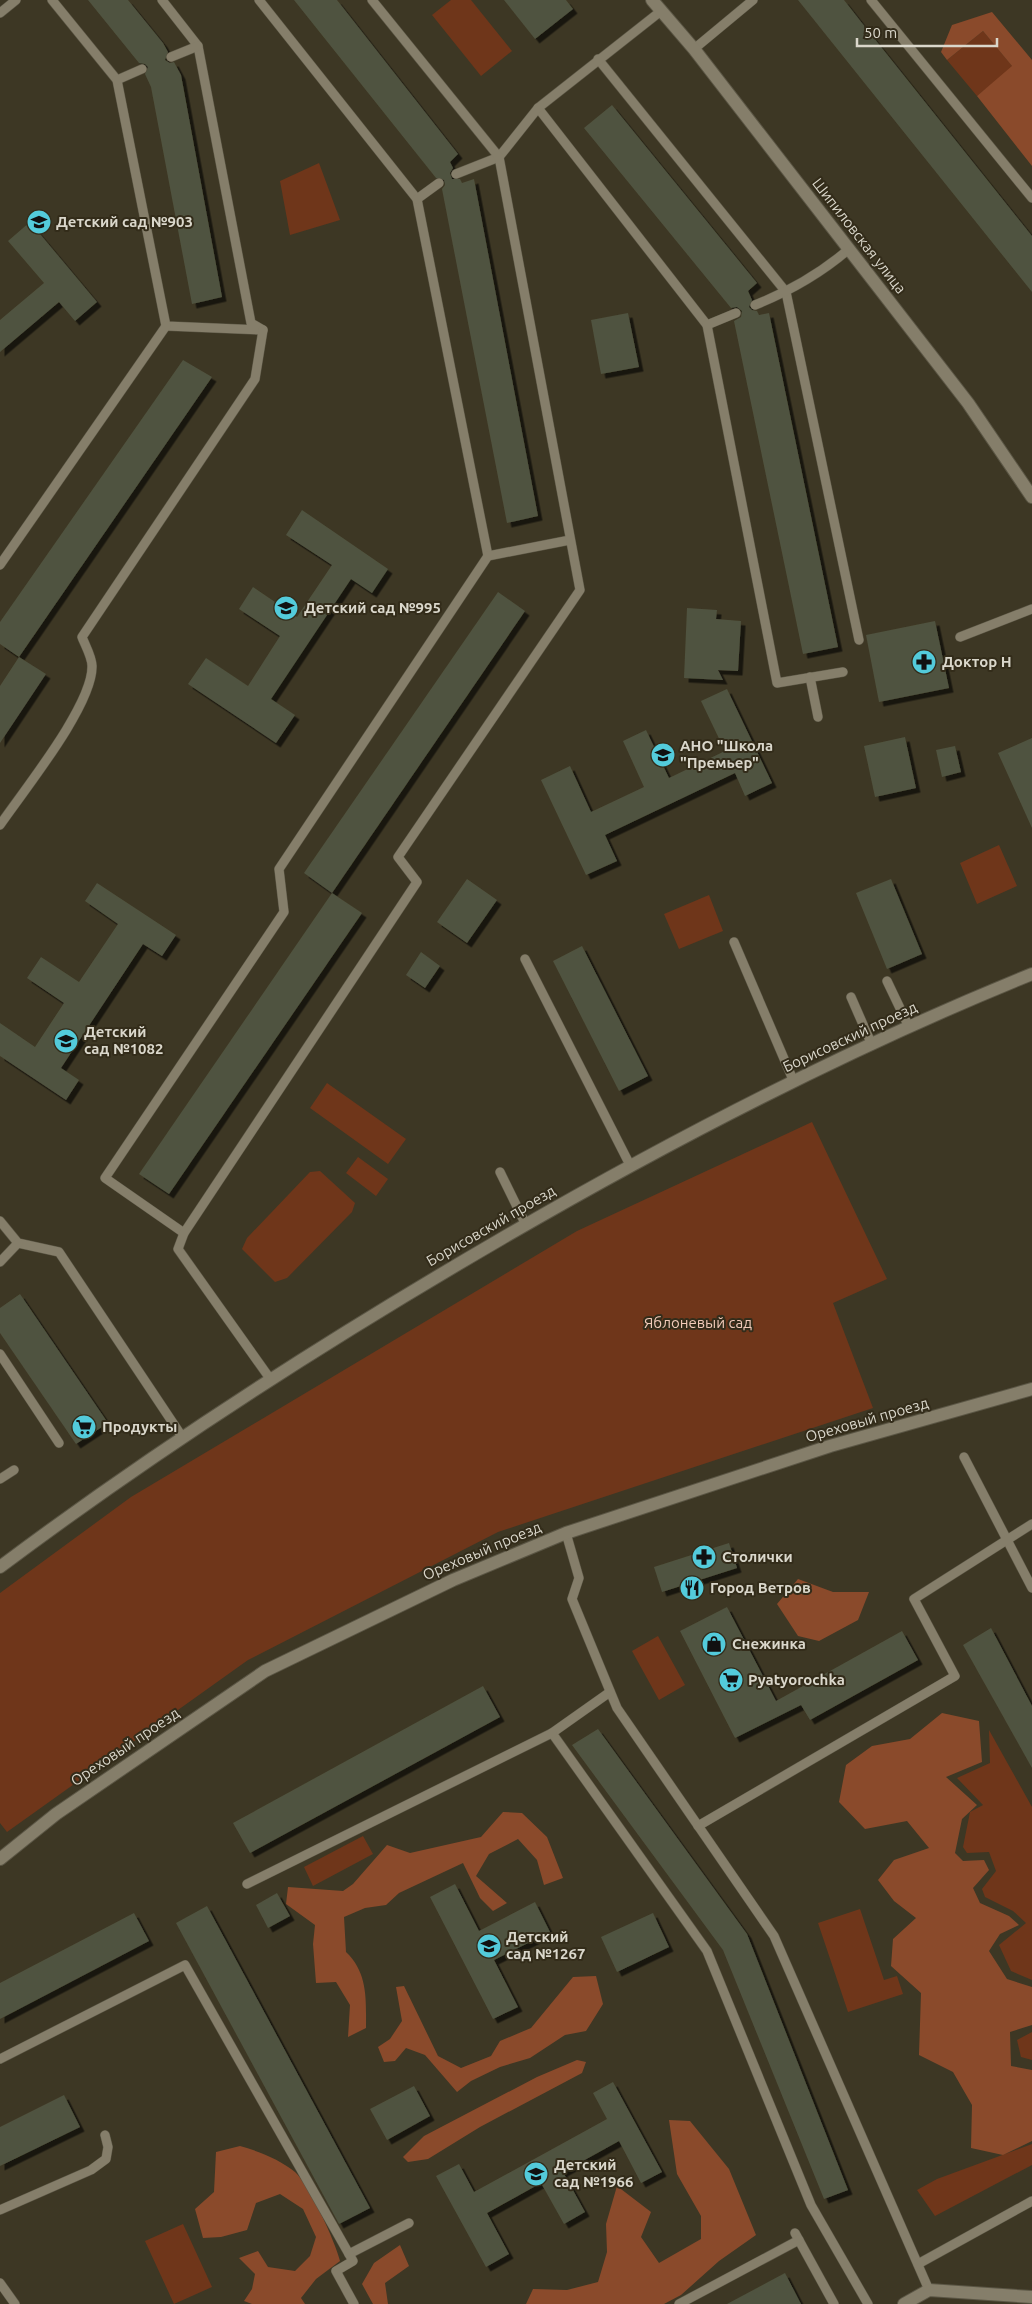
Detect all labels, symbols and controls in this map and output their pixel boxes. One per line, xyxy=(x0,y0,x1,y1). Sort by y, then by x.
scale bar xyxy=(857,15,997,47)
text: 50 m xyxy=(864,24,897,41)
street label: Шипиловская улица xyxy=(809,175,910,297)
school or university icon: Детский сад №903 xyxy=(26,209,52,235)
place label: Детский сад №903 xyxy=(56,213,193,230)
school or university icon: Детский сад №995 xyxy=(273,595,299,621)
place label: Детский сад №995 xyxy=(304,599,441,616)
pharmacy icon: Доктор Н xyxy=(911,649,937,675)
place label: Доктор Н xyxy=(942,653,1012,670)
place label: АНО "Школа "Премьер" xyxy=(680,737,773,771)
school or university icon: АНО "Школа "Премьер" xyxy=(650,742,676,768)
street label: Борисовский проезд xyxy=(780,998,920,1075)
place label: Детский сад №1082 xyxy=(84,1023,163,1057)
school or university icon: Детский сад №1082 xyxy=(53,1028,79,1054)
street label: Борисовский проезд xyxy=(423,1182,558,1269)
park label: Яблоневый сад xyxy=(644,1314,752,1331)
street label: Ореховый проезд xyxy=(803,1394,930,1445)
supermarket icon: Продукты xyxy=(71,1414,97,1440)
place label: Продукты xyxy=(102,1418,177,1435)
street label: Ореховый проезд xyxy=(420,1518,544,1583)
pharmacy icon: Столички xyxy=(691,1544,717,1570)
place label: Столички xyxy=(722,1548,793,1565)
restaurant icon: Город Ветров xyxy=(679,1575,705,1601)
place label: Город Ветров xyxy=(710,1579,811,1596)
shop icon: Снежинка xyxy=(701,1631,727,1657)
place label: Снежинка xyxy=(732,1635,806,1652)
supermarket icon: Pyatyorochka xyxy=(718,1667,744,1693)
place label: Pyatyorochka xyxy=(748,1671,845,1688)
street label: Ореховый проезд xyxy=(67,1704,182,1789)
place label: Детский сад №1267 xyxy=(506,1928,585,1962)
school or university icon: Детский сад №1267 xyxy=(476,1933,502,1959)
place label: Детский сад №1966 xyxy=(554,2156,633,2190)
school or university icon: Детский сад №1966 xyxy=(523,2161,549,2187)

